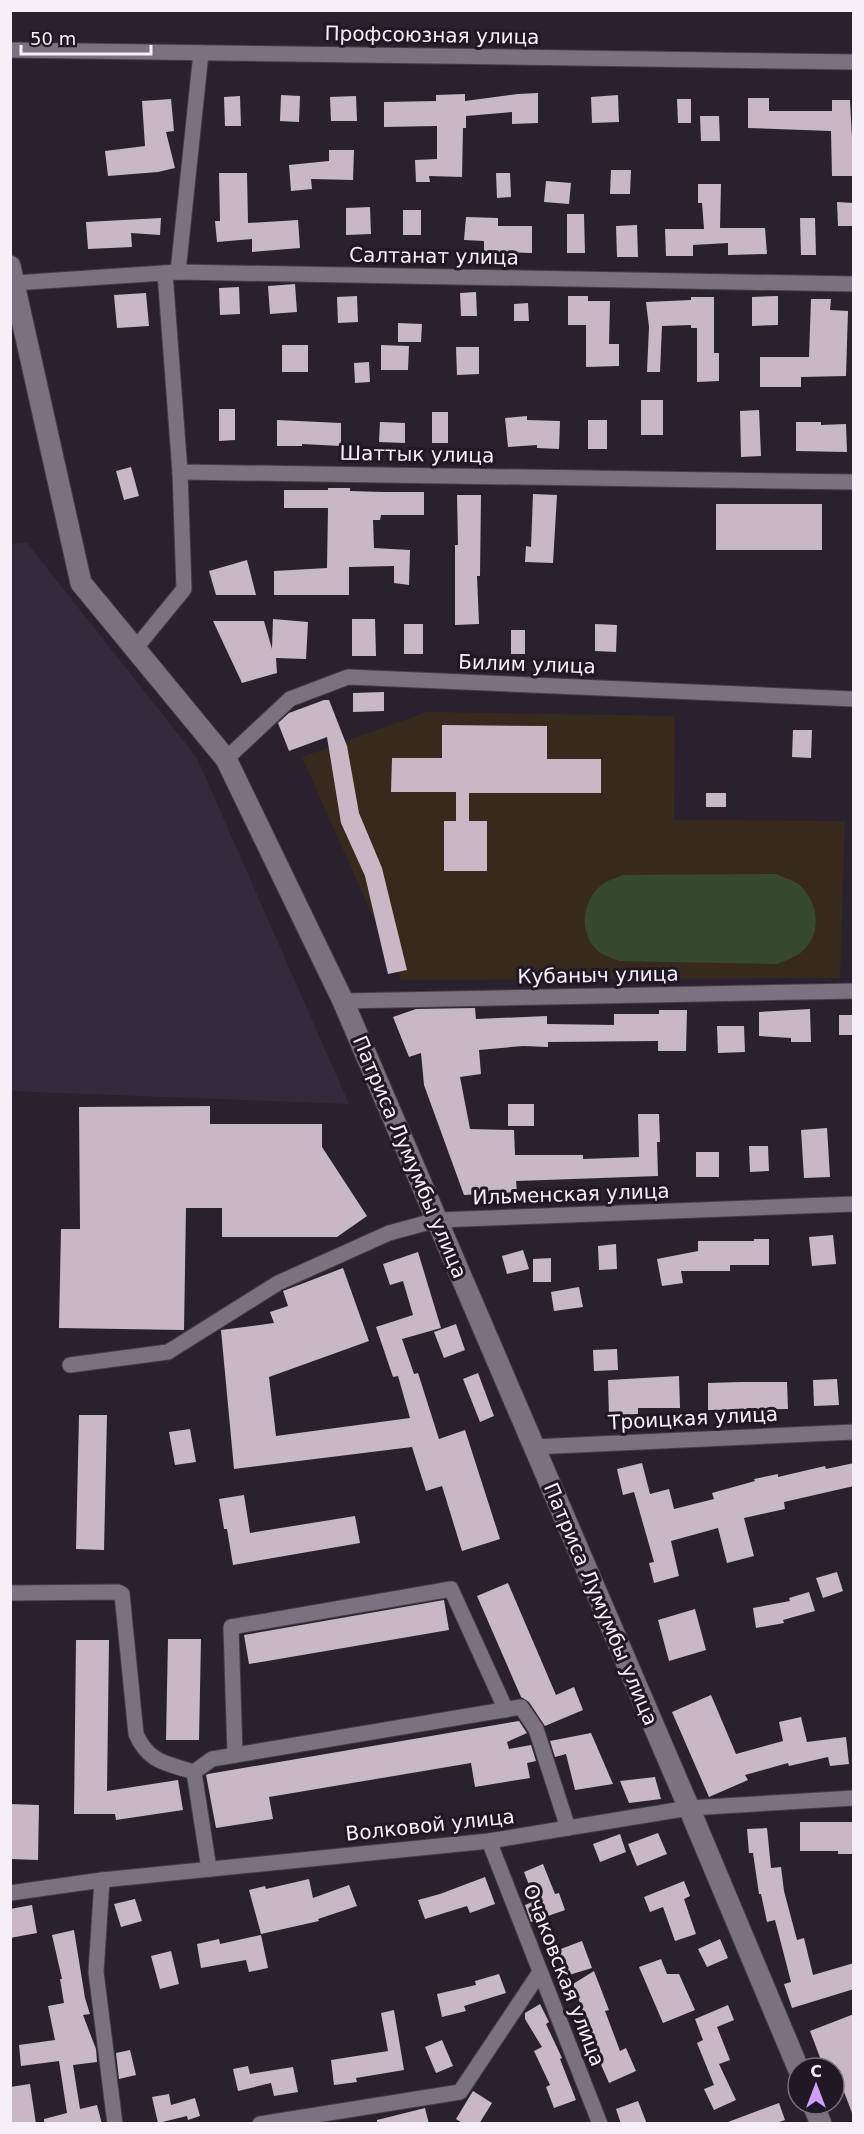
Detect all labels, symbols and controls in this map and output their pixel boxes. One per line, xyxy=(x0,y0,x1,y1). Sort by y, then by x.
scale bar xyxy=(21,18,152,56)
street label: Профсоюзная улица xyxy=(324,21,540,49)
text: 50 m xyxy=(30,28,76,49)
street label: Салтанат улица xyxy=(349,243,519,269)
street label: Шаттык улица xyxy=(339,441,495,467)
street label: Билим улица xyxy=(458,650,596,678)
street label: Кубаныч улица xyxy=(517,962,679,988)
street label: Патриса Лумумбы улица xyxy=(348,1032,472,1282)
street label: Ильменская улица xyxy=(472,1179,670,1209)
street label: Троицкая улица xyxy=(606,1402,779,1434)
street label: Патриса Лумумбы улица xyxy=(539,1479,663,1729)
street label: Волковой улица xyxy=(344,1804,516,1846)
street label: Очаковская улица xyxy=(518,1881,610,2069)
north arrow xyxy=(786,2056,846,2116)
text: С xyxy=(810,2062,822,2081)

